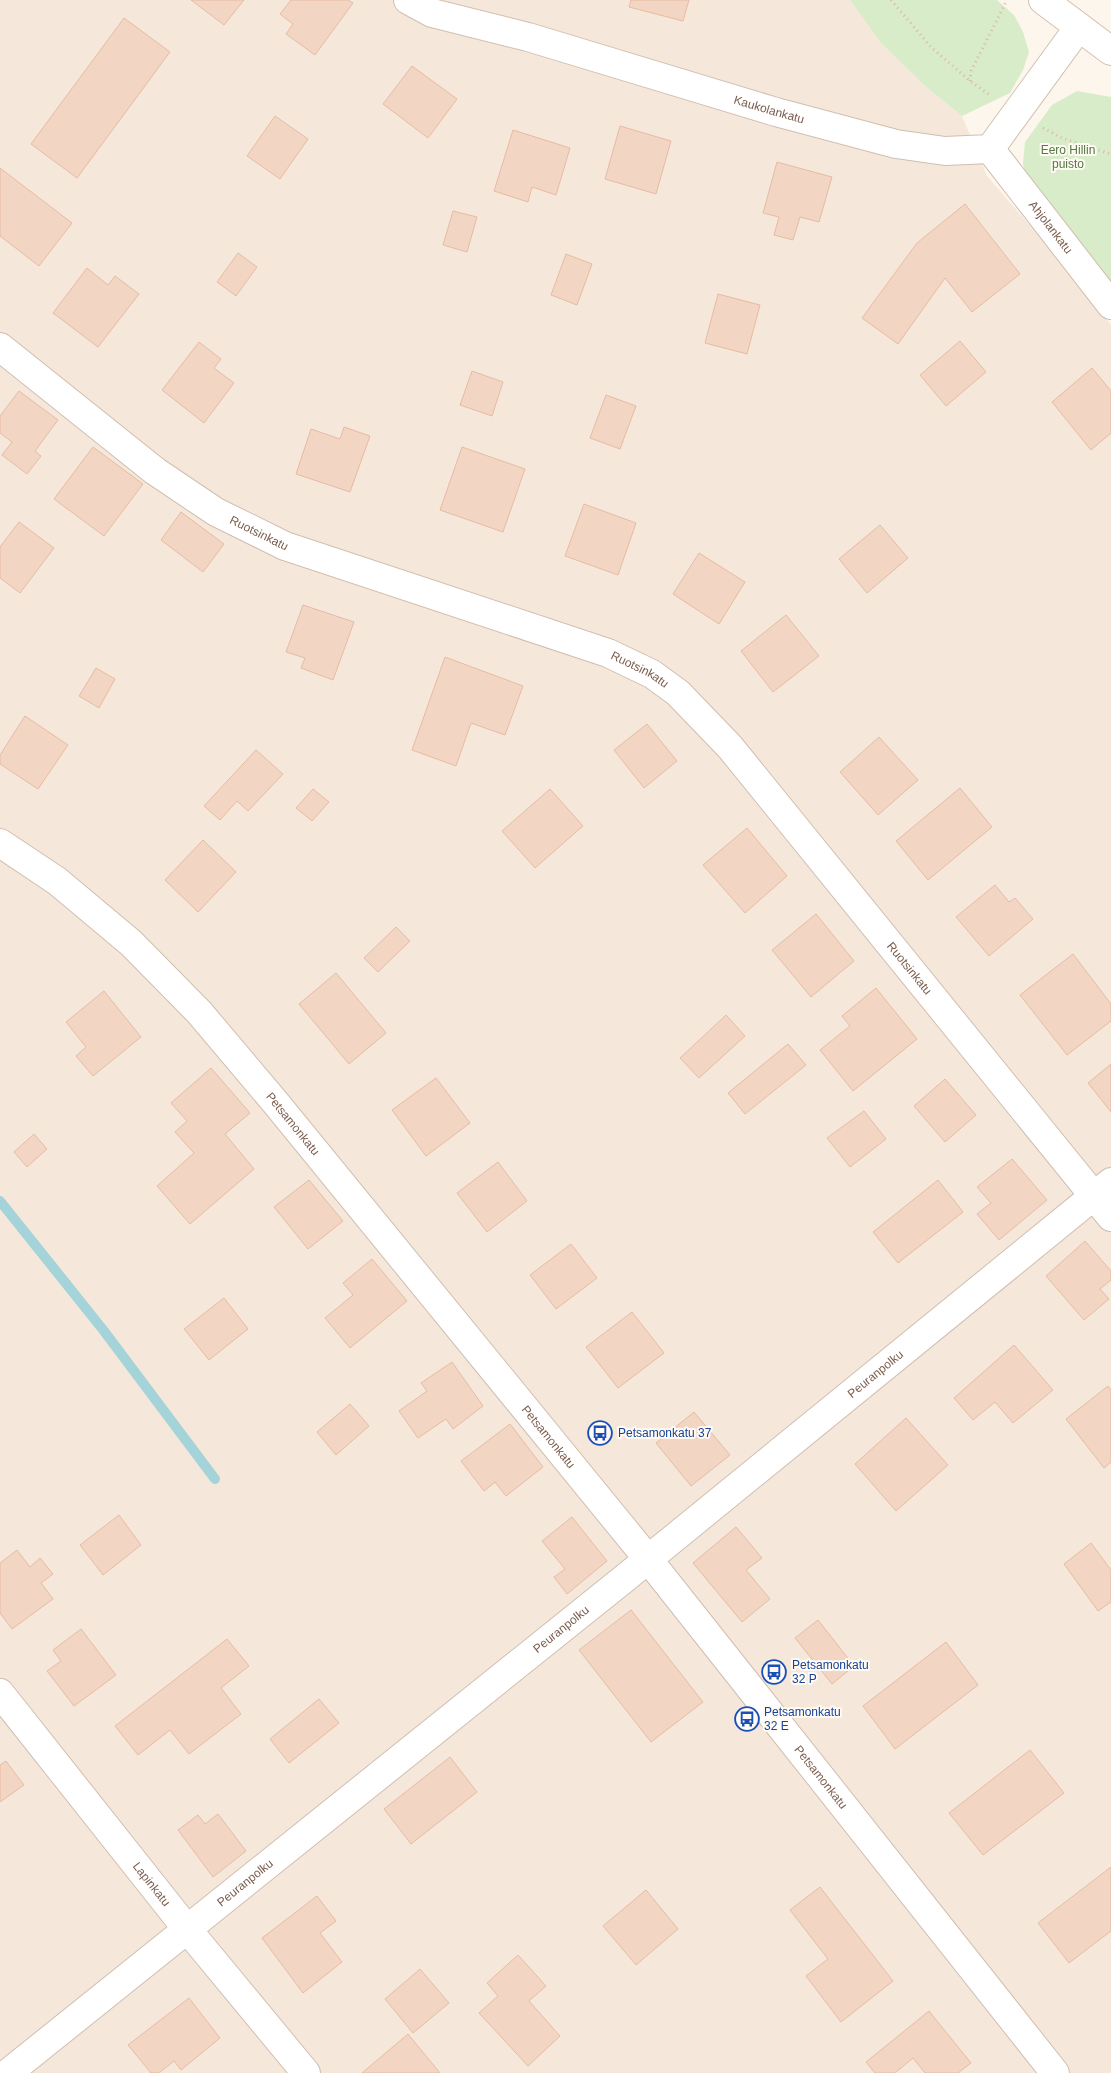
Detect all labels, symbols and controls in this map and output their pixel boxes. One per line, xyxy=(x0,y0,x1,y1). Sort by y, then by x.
street label: Kaukolankatu xyxy=(732,93,806,126)
park label: Eero Hillin puisto xyxy=(1041,143,1095,171)
street label: Ahjolankatu xyxy=(1026,198,1075,256)
street label: Ruotsinkatu xyxy=(228,513,291,554)
street label: Ruotsinkatu xyxy=(609,648,671,691)
street label: Ruotsinkatu xyxy=(884,939,935,997)
street label: Petsamonkatu xyxy=(263,1090,323,1158)
street label: Peuranpolku xyxy=(845,1347,906,1401)
street label: Petsamonkatu xyxy=(519,1403,578,1471)
bus stop icon: Petsamonkatu 37 xyxy=(587,1420,613,1446)
place label: Petsamonkatu 37 xyxy=(618,1426,712,1440)
street label: Peuranpolku xyxy=(530,1603,592,1656)
place label: Petsamonkatu 32 P xyxy=(792,1658,869,1686)
bus stop icon: Petsamonkatu 32 P xyxy=(761,1659,787,1685)
place label: Petsamonkatu 32 E xyxy=(764,1705,841,1733)
bus stop icon: Petsamonkatu 32 E xyxy=(734,1706,760,1732)
street label: Petsamonkatu xyxy=(791,1743,850,1812)
street label: Peuranpolku xyxy=(214,1856,276,1909)
street label: Lapinkatu xyxy=(130,1859,173,1909)

